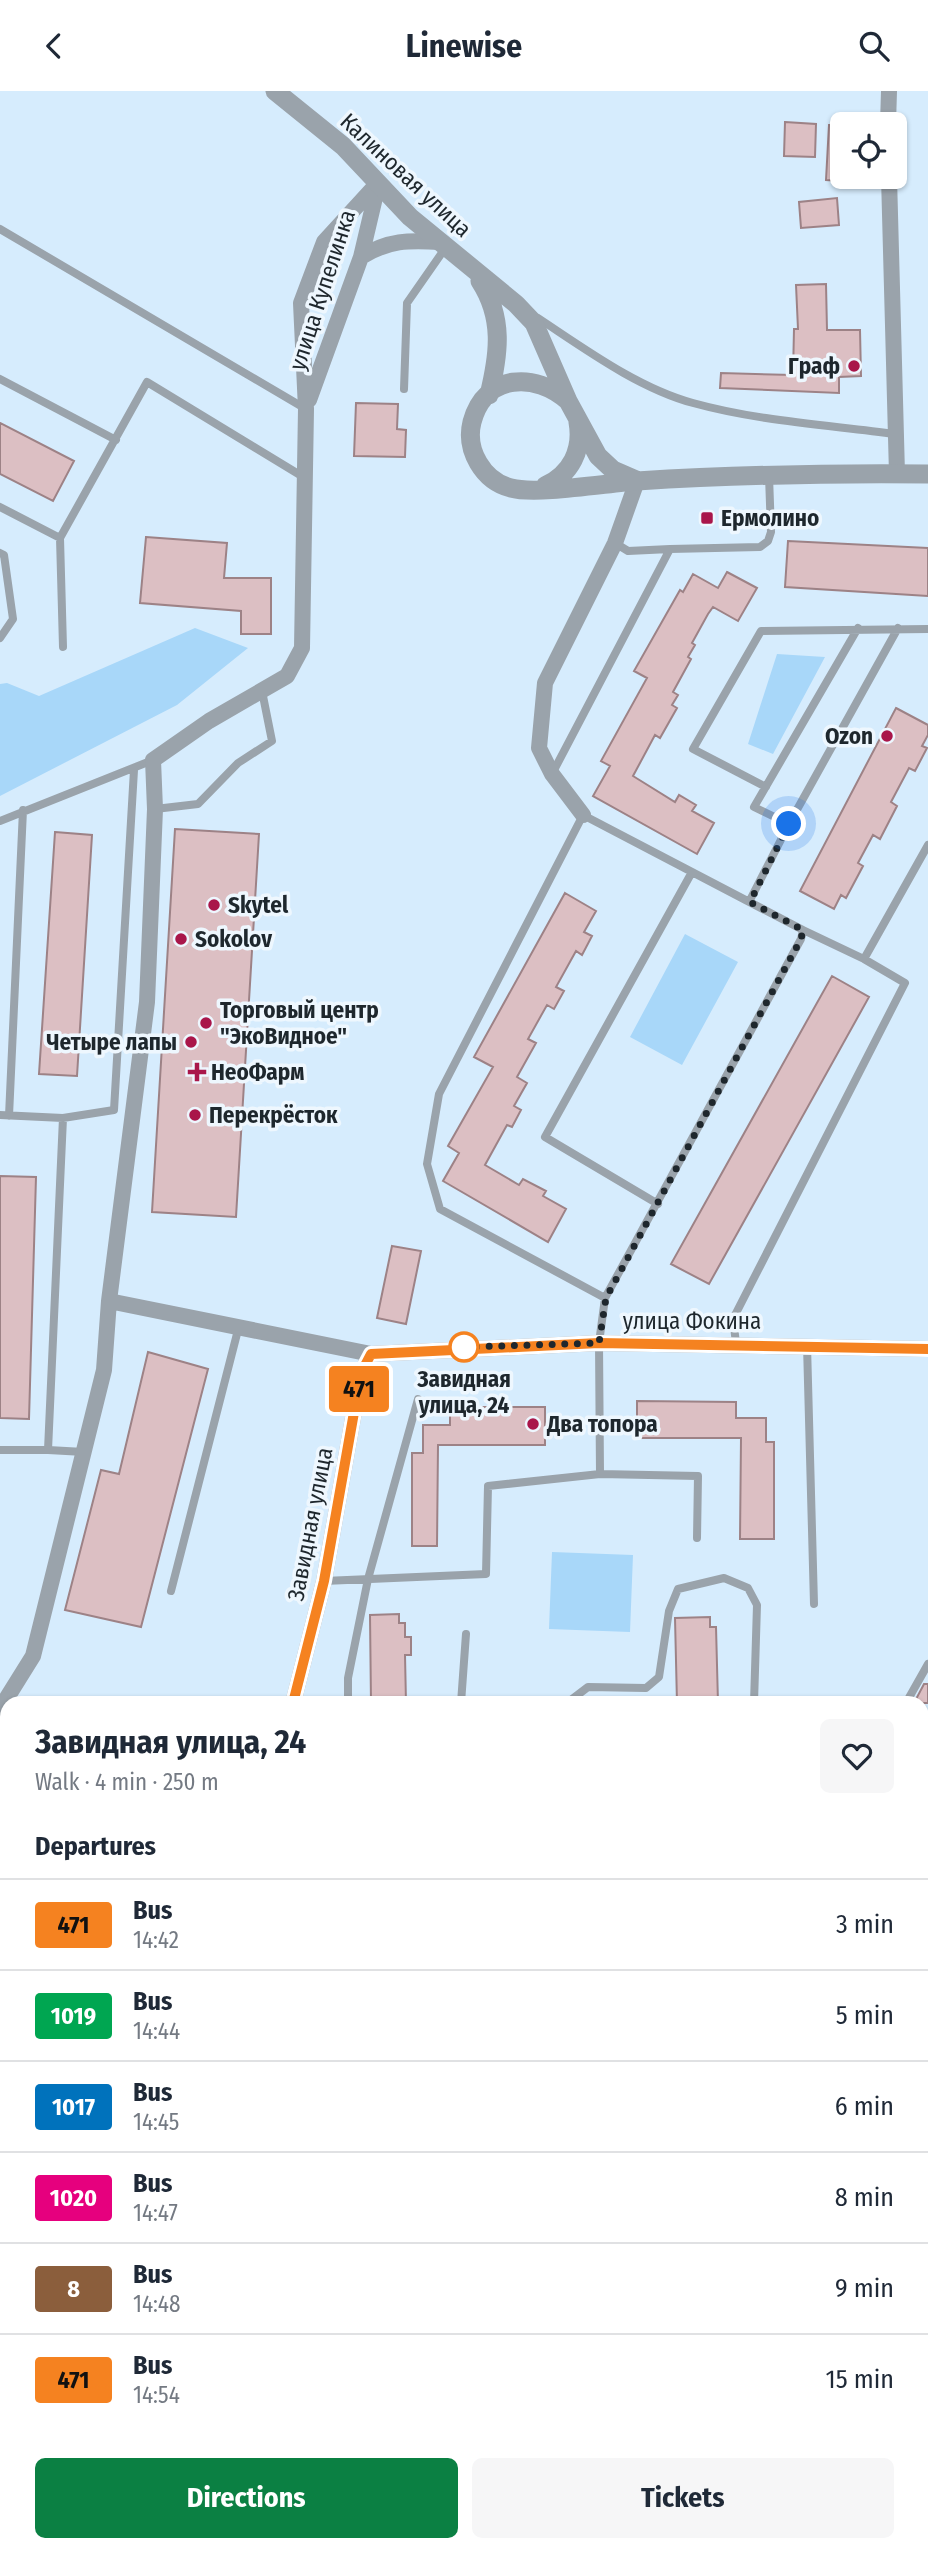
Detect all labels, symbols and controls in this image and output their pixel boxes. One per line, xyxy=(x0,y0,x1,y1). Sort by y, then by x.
icon: back xyxy=(35,27,73,65)
text: Linewise xyxy=(406,27,522,65)
icon: search xyxy=(855,27,893,65)
street label: Калиновая улица xyxy=(335,107,477,243)
map controls xyxy=(830,112,907,189)
button: locate xyxy=(830,112,907,189)
street label: улица Купелинка xyxy=(283,206,361,374)
place label: Граф xyxy=(788,352,840,380)
marker: Граф xyxy=(846,358,862,374)
place label: Ермолино xyxy=(721,504,819,532)
marker: Ермолино xyxy=(699,510,715,526)
place label: Ozon xyxy=(825,722,873,750)
marker: Ozon xyxy=(879,728,895,744)
your location xyxy=(771,806,806,841)
place label: Skytel xyxy=(228,891,289,919)
marker: Skytel xyxy=(206,897,222,913)
place label: Sokolov xyxy=(195,925,272,953)
marker: Sokolov xyxy=(173,931,189,947)
place label: Торговый центр "ЭкоВидное" xyxy=(220,996,379,1050)
marker: Торговый центр "ЭкоВидное" xyxy=(198,1015,214,1031)
place label: Четыре лапы xyxy=(47,1028,177,1056)
marker: Четыре лапы xyxy=(183,1034,199,1050)
place label: НеоФарм xyxy=(211,1058,304,1086)
marker: НеоФарм xyxy=(189,1064,205,1080)
place label: Перекрёсток xyxy=(209,1101,338,1129)
marker: Перекрёсток xyxy=(187,1107,203,1123)
street label: улица Фокина xyxy=(623,1307,761,1335)
marker: Завидная улица, 24 xyxy=(449,1332,479,1362)
place label: Завидная улица, 24 xyxy=(416,1365,511,1419)
line badge: 471 xyxy=(319,1366,399,1412)
text: 471 xyxy=(343,1375,375,1403)
place label: Два топора xyxy=(546,1410,658,1438)
marker: Два топора xyxy=(525,1416,541,1432)
street label: Завидная улица xyxy=(281,1445,339,1603)
button: heart xyxy=(820,1719,894,1793)
text: Завидная улица, 24 xyxy=(35,1722,306,1762)
text: Walk · 4 min · 250 m xyxy=(35,1768,219,1796)
text: Departures xyxy=(35,1831,156,1862)
text: Bus xyxy=(133,1895,172,1926)
text: 3 min xyxy=(836,1909,894,1940)
text: 471 xyxy=(57,1911,90,1939)
text: 14:42 xyxy=(133,1926,179,1954)
text: Bus xyxy=(133,1986,172,2017)
text: 5 min xyxy=(836,2000,894,2031)
text: 1019 xyxy=(51,2002,96,2030)
text: 14:44 xyxy=(133,2017,180,2045)
text: Bus xyxy=(133,2077,172,2108)
text: 6 min xyxy=(835,2091,894,2122)
text: 1017 xyxy=(52,2093,95,2121)
text: 14:45 xyxy=(133,2108,179,2136)
text: Bus xyxy=(133,2168,172,2199)
text: 8 min xyxy=(835,2182,894,2213)
text: 1020 xyxy=(50,2184,97,2212)
text: 14:47 xyxy=(133,2199,178,2227)
text: Bus xyxy=(133,2259,172,2290)
text: 9 min xyxy=(835,2273,894,2304)
text: 8 xyxy=(67,2275,80,2303)
text: 14:48 xyxy=(133,2290,181,2318)
text: Bus xyxy=(133,2350,172,2381)
text: 15 min xyxy=(826,2364,894,2395)
text: 471 xyxy=(57,2366,90,2394)
text: 14:54 xyxy=(133,2381,180,2409)
button: Directions xyxy=(35,2458,458,2538)
button: Tickets xyxy=(472,2458,894,2538)

